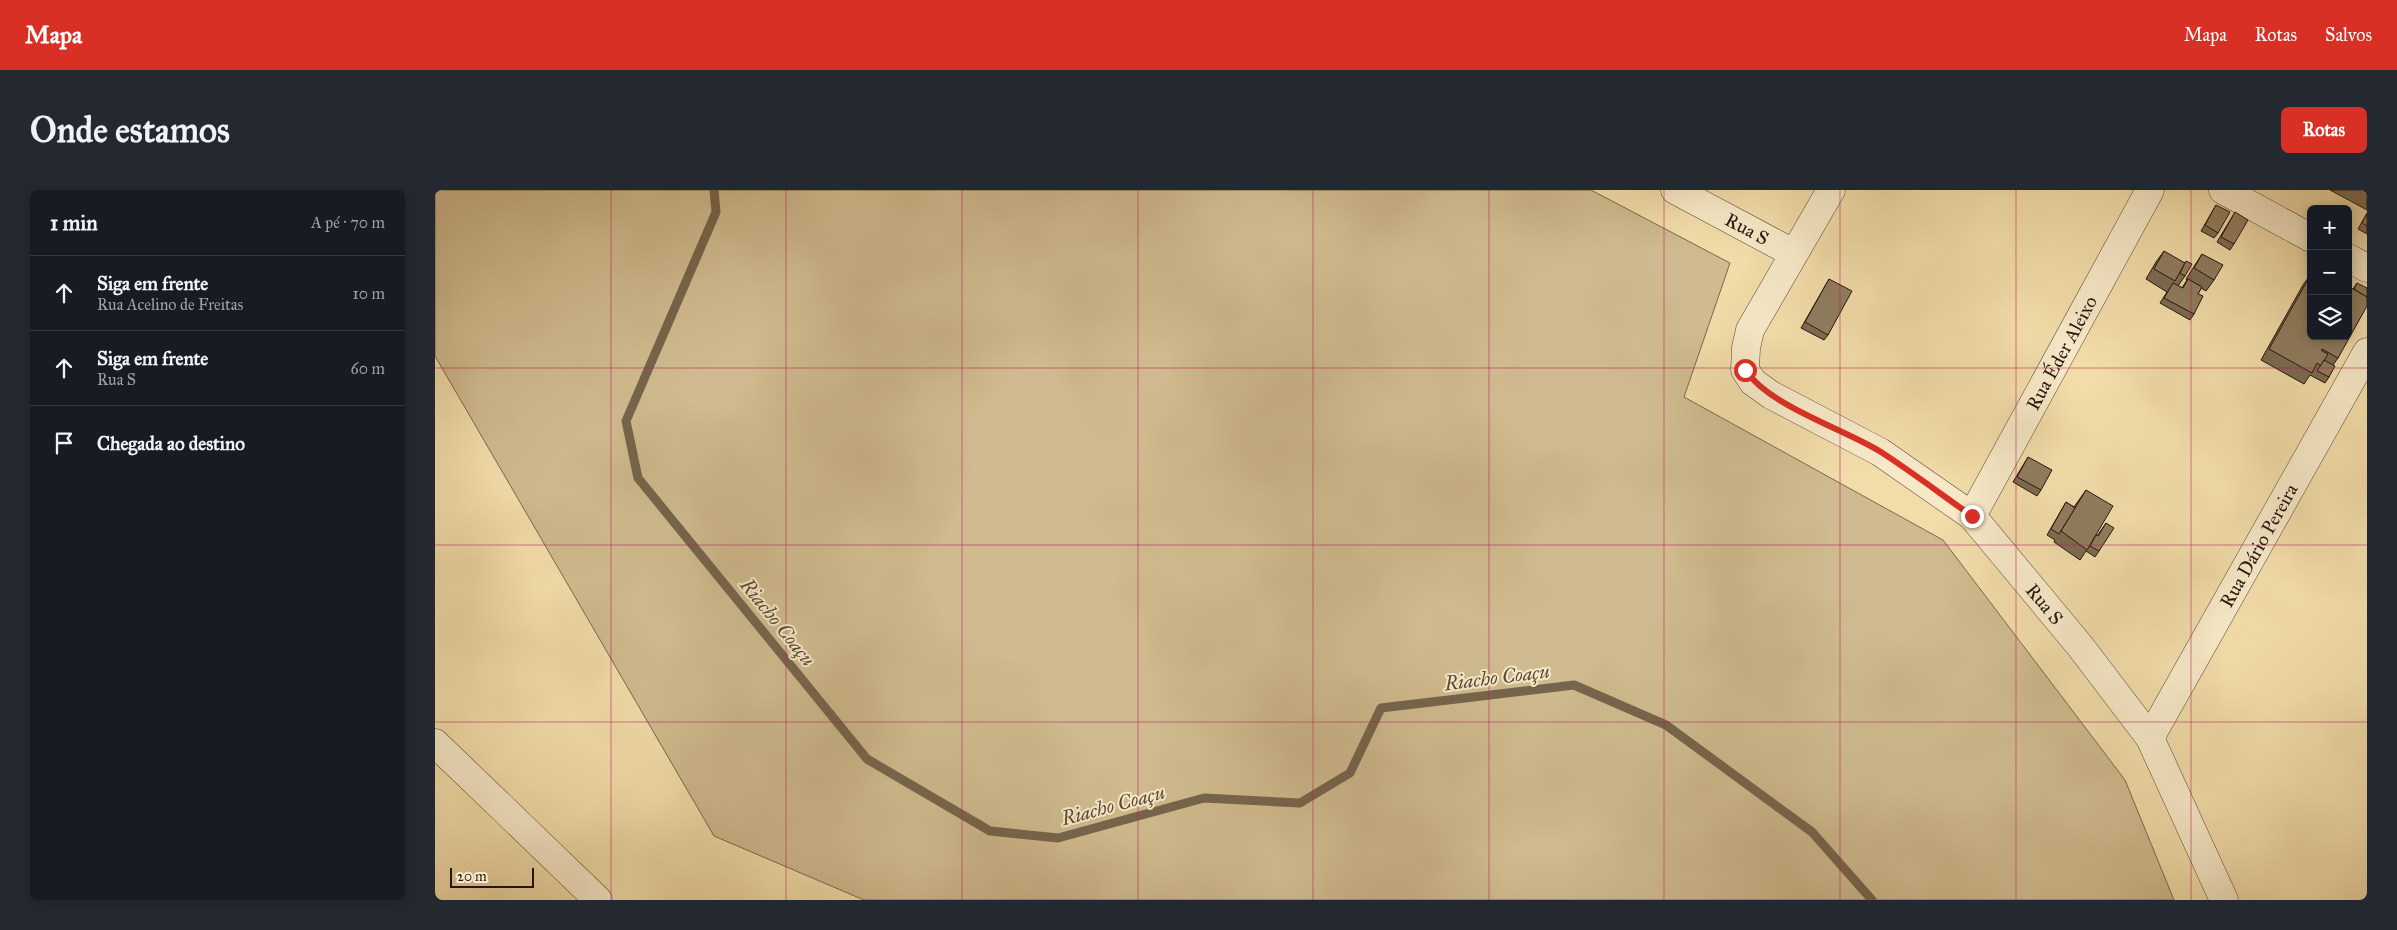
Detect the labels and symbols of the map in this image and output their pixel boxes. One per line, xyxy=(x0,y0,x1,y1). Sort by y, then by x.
street label: Rua S xyxy=(1721,208,1773,250)
street label: Rua Éder Aleixo xyxy=(2021,292,2102,414)
route start xyxy=(1734,359,1757,382)
street label: Rua Dário Pereira xyxy=(2215,479,2303,611)
route end xyxy=(1961,505,1984,528)
water label: Riacho Coaçu xyxy=(735,572,821,671)
street label: Rua S xyxy=(2021,579,2068,629)
water label: Riacho Coaçu xyxy=(1442,659,1551,695)
water label: Riacho Coaçu xyxy=(1058,780,1167,831)
scale bar xyxy=(450,865,534,888)

